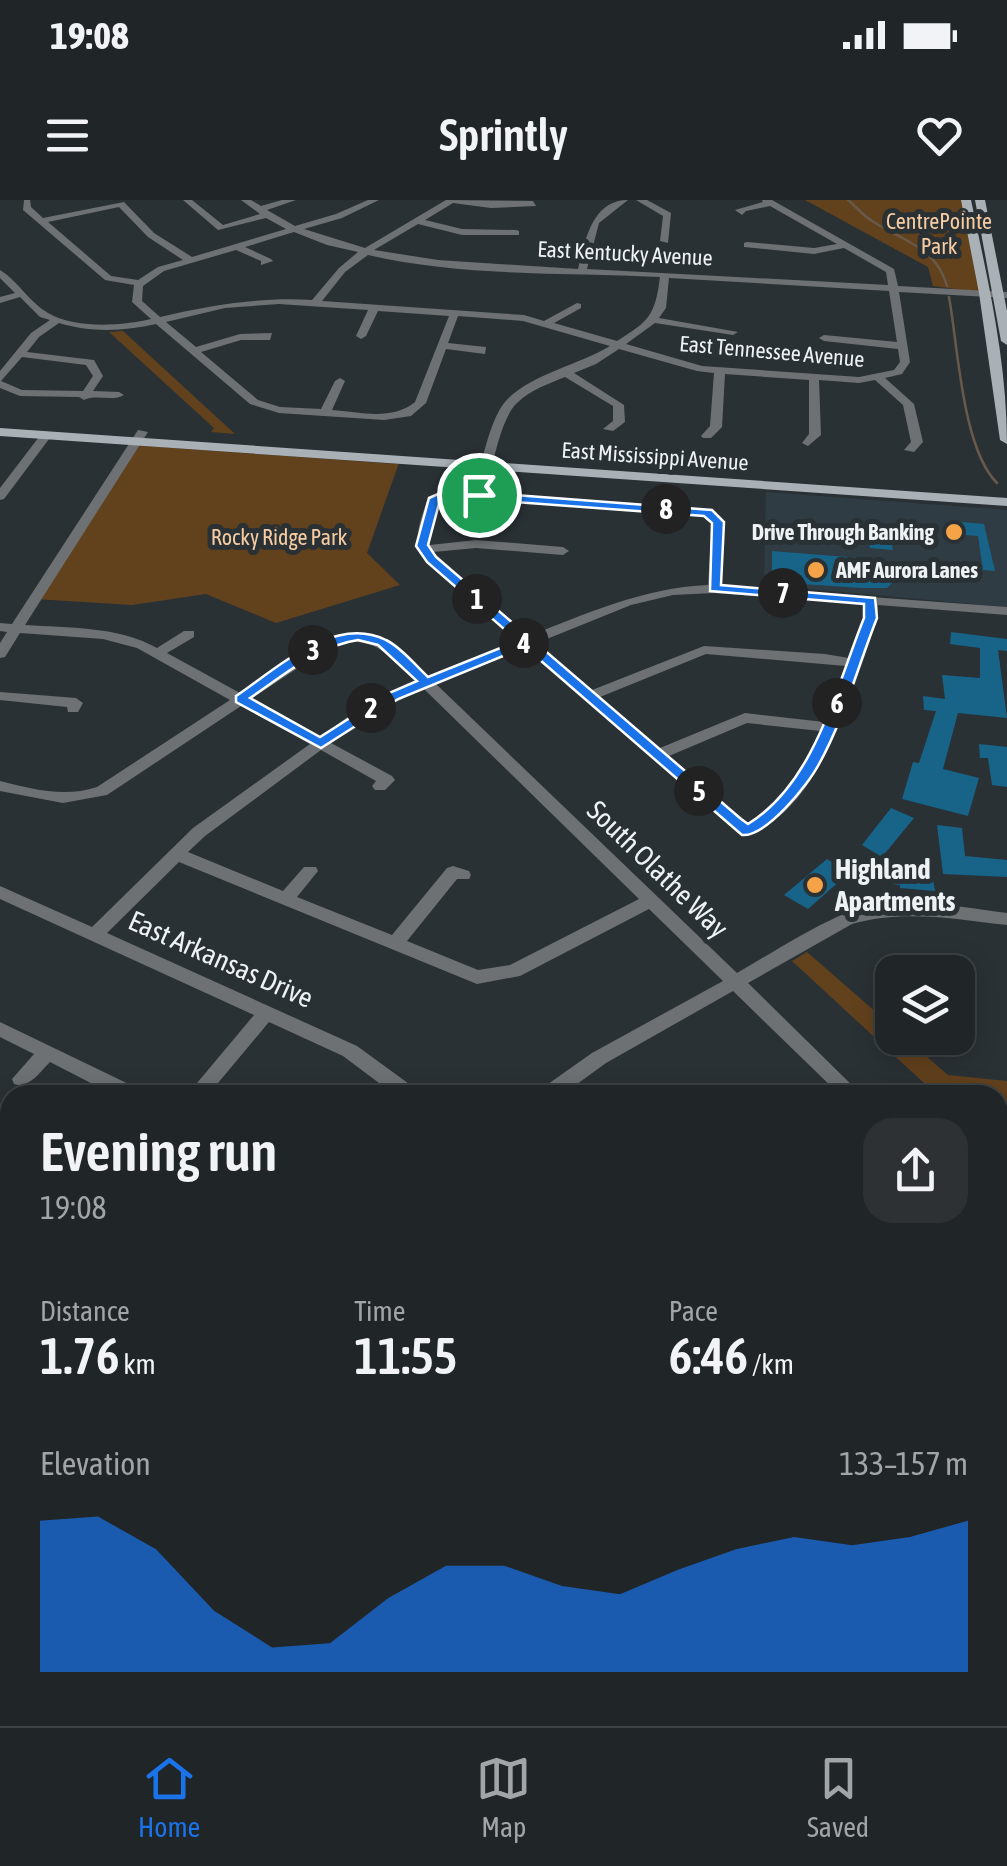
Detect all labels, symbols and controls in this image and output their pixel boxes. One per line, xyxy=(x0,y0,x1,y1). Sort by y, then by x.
text: 19:08 xyxy=(50,14,129,57)
icon: menu xyxy=(40,108,95,163)
icon: heart xyxy=(912,108,967,163)
text: Sprintly xyxy=(439,109,568,161)
park label: CentrePointe Park xyxy=(886,208,992,259)
street label: East Kentucky Avenue xyxy=(537,235,713,271)
street label: East Tennessee Avenue xyxy=(678,330,866,372)
street label: East Mississippi Avenue xyxy=(561,436,749,476)
pin xyxy=(437,453,522,538)
icon: arrive xyxy=(452,468,507,523)
pin: 8 xyxy=(641,484,691,534)
text: 8 xyxy=(659,493,673,525)
place label: Drive Through Banking xyxy=(752,519,935,545)
marker: Drive Through Banking xyxy=(943,521,965,543)
park label: Rocky Ridge Park xyxy=(211,524,348,550)
place label: AMF Aurora Lanes xyxy=(835,557,978,583)
marker: AMF Aurora Lanes xyxy=(805,559,827,581)
pin: 7 xyxy=(758,568,808,618)
pin: 1 xyxy=(452,574,502,624)
text: 7 xyxy=(776,577,790,609)
text: 1 xyxy=(470,583,484,615)
pin: 4 xyxy=(499,618,549,668)
pin: 3 xyxy=(288,625,338,675)
text: 4 xyxy=(517,627,531,659)
text: 3 xyxy=(306,634,320,666)
pin: 6 xyxy=(812,678,862,728)
pin: 2 xyxy=(346,683,396,733)
text: 6 xyxy=(830,687,844,719)
text: 2 xyxy=(364,692,378,724)
pin: 5 xyxy=(674,766,724,816)
text: 5 xyxy=(692,775,706,807)
street label: South Olathe Way xyxy=(581,794,735,944)
place label: Highland Apartments xyxy=(834,853,956,917)
marker: Highland Apartments xyxy=(804,874,826,896)
street label: East Arkansas Drive xyxy=(124,904,318,1014)
map controls xyxy=(875,955,975,1055)
button: layers xyxy=(875,955,975,1055)
button: share xyxy=(863,1118,968,1223)
text: Evening run xyxy=(40,1120,277,1183)
text: 19:08 xyxy=(40,1189,107,1226)
text: Distance xyxy=(40,1295,130,1327)
text: Time xyxy=(354,1295,405,1327)
text: Pace xyxy=(669,1295,718,1327)
text: 1.76 xyxy=(40,1327,119,1385)
text: 11:55 xyxy=(354,1327,457,1385)
text: 6:46 xyxy=(669,1327,748,1385)
text: km xyxy=(119,1348,156,1380)
text: /km xyxy=(748,1348,794,1380)
text: Elevation xyxy=(40,1445,151,1482)
text: 133–157 m xyxy=(839,1445,968,1482)
tab: Home xyxy=(138,1751,200,1843)
tab: Map xyxy=(476,1751,531,1843)
tab: Saved xyxy=(807,1751,869,1843)

